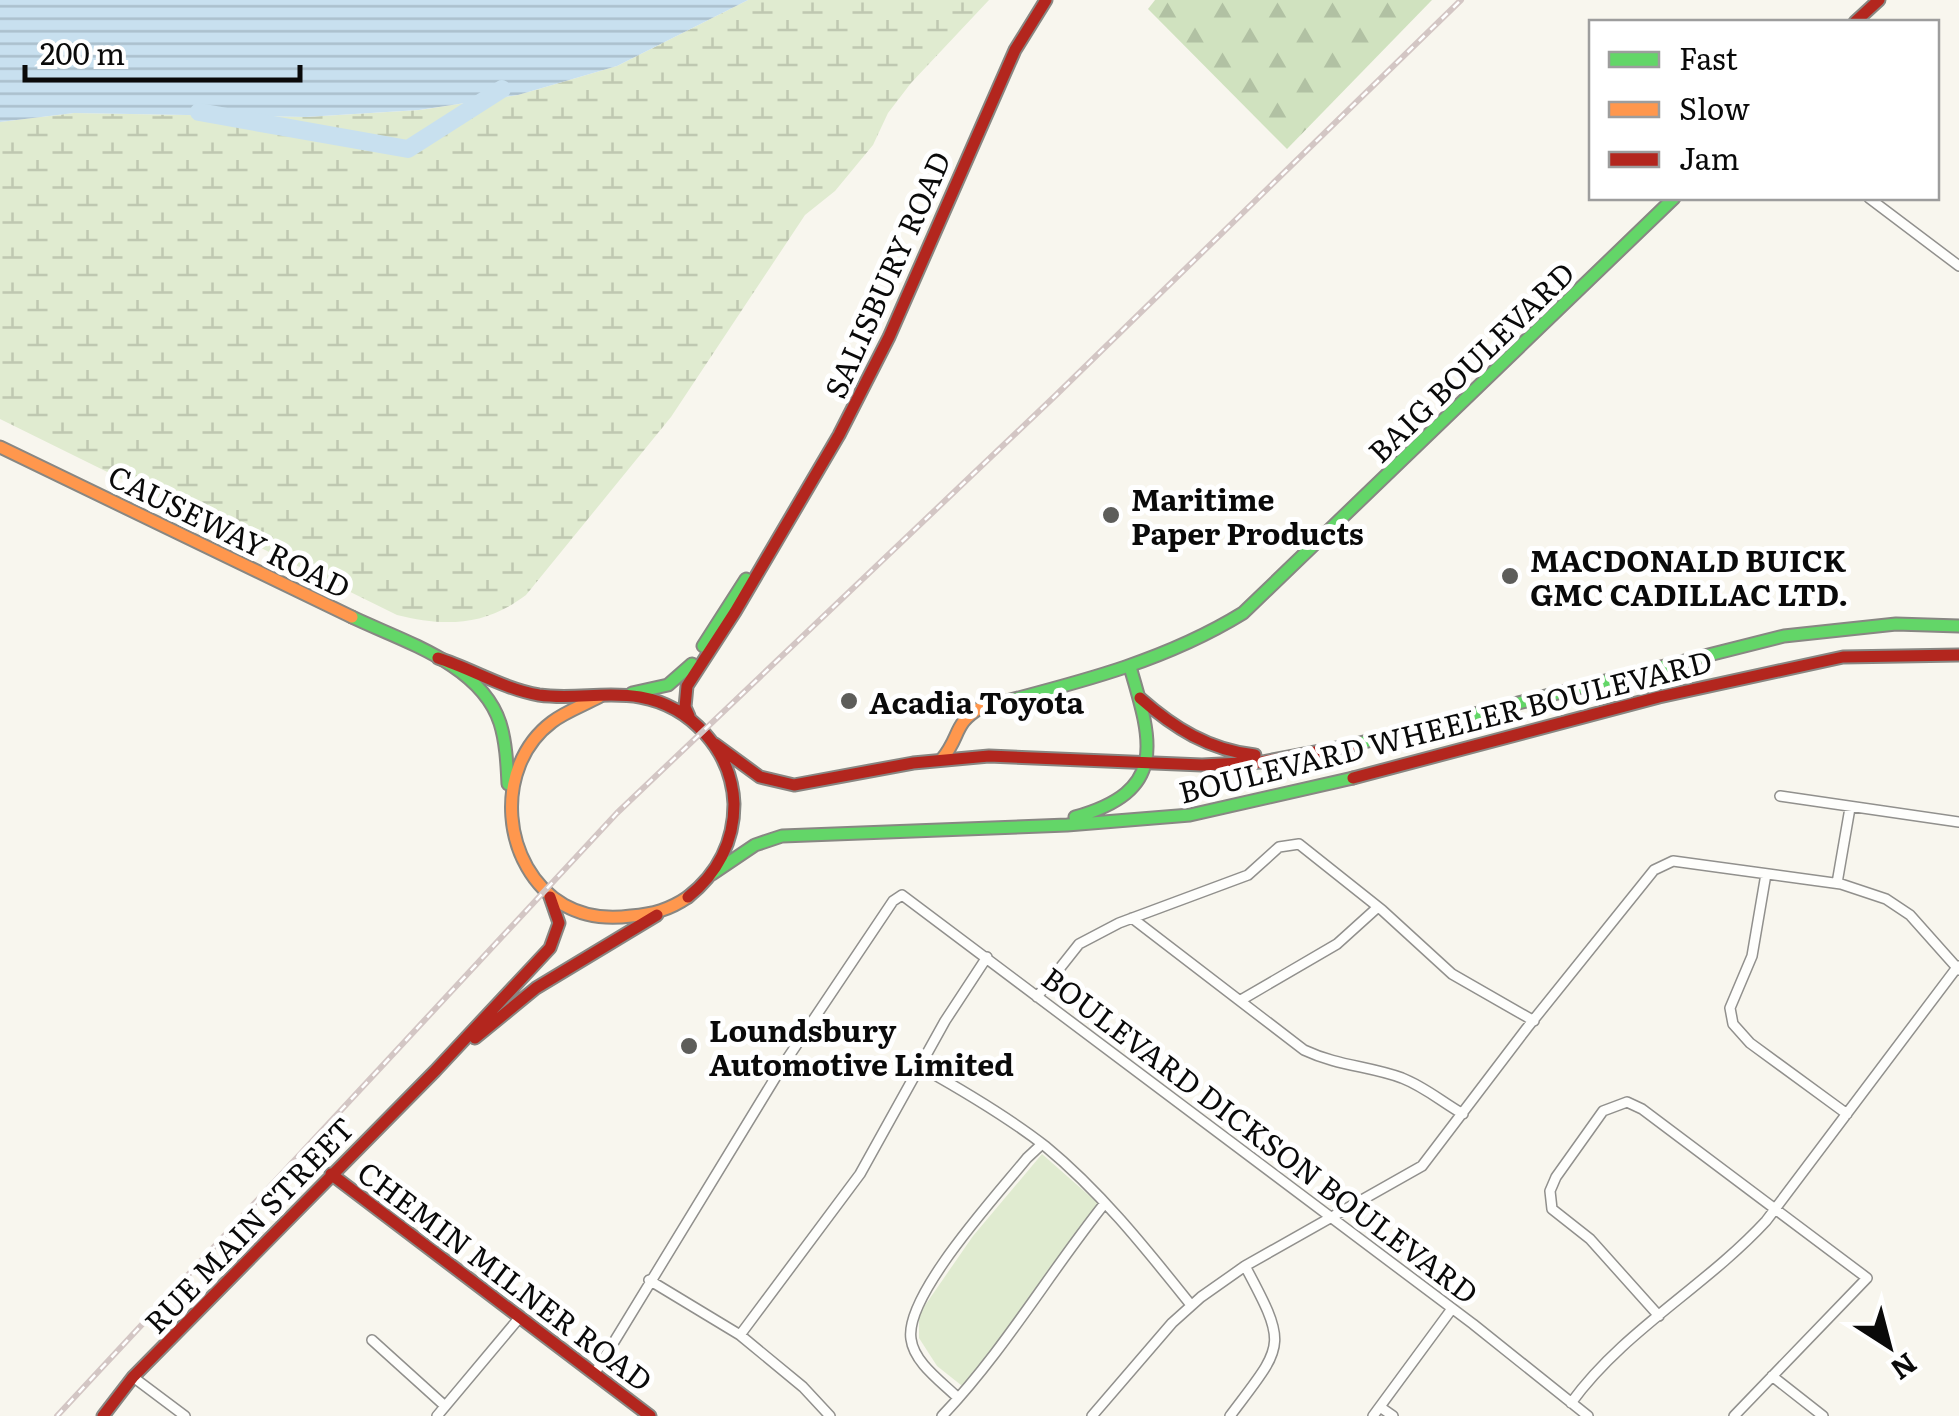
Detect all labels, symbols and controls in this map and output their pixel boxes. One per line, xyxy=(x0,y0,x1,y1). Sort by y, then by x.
scale bar xyxy=(25,20,300,82)
legend xyxy=(1589,20,1939,200)
text: 200 m xyxy=(40,30,125,74)
text: Fast xyxy=(1679,35,1738,79)
text: Slow xyxy=(1679,85,1750,129)
text: Jam xyxy=(1679,135,1739,179)
street label: SALISBURY ROAD xyxy=(812,144,960,404)
street label: BAIG BOULEVARD xyxy=(1357,251,1583,471)
street label: CAUSEWAY ROAD xyxy=(102,452,358,608)
place label: Maritime Paper Products xyxy=(1131,476,1364,554)
marker: Maritime Paper Products xyxy=(1100,504,1122,526)
place label: MACDONALD BUICK GMC CADILLAC LTD. xyxy=(1530,537,1848,615)
marker: MACDONALD BUICK GMC CADILLAC LTD. xyxy=(1499,565,1521,587)
street label: BOULEVARD WHEELER BOULEVARD xyxy=(1174,637,1716,813)
place label: Acadia Toyota xyxy=(869,679,1085,723)
marker: Acadia Toyota xyxy=(838,690,860,712)
street label: BOULEVARD DICKSON BOULEVARD xyxy=(1033,955,1489,1313)
place label: Loundsbury Automotive Limited xyxy=(709,1007,1014,1085)
marker: Loundsbury Automotive Limited xyxy=(678,1035,700,1057)
street label: RUE MAIN STREET xyxy=(133,1106,363,1342)
street label: CHEMIN MILNER ROAD xyxy=(349,1149,663,1401)
north arrow xyxy=(1839,1296,1939,1396)
text: N xyxy=(1883,1344,1927,1392)

